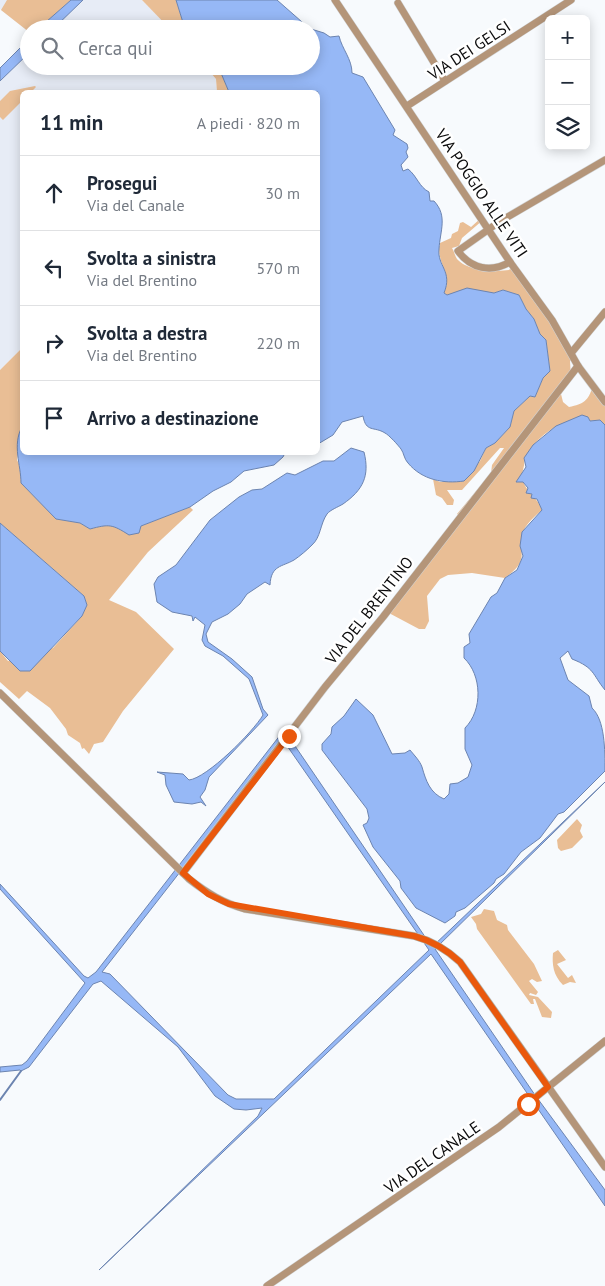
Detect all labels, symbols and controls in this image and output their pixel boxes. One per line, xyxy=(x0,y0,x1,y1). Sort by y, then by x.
map controls xyxy=(545,15,590,150)
button: + xyxy=(545,15,590,60)
street label: VIA DEI GELSI xyxy=(423,16,514,85)
search box xyxy=(20,20,320,75)
icon: search xyxy=(38,34,66,62)
text: Cerca qui xyxy=(78,36,153,60)
button: − xyxy=(545,60,590,105)
button: layers xyxy=(545,105,590,150)
text: 11 min xyxy=(40,109,103,136)
text: A piedi · 820 m xyxy=(197,113,300,133)
street label: VIA POGGIO ALLE VITI xyxy=(431,124,532,261)
text: Prosegui xyxy=(87,171,157,195)
icon: ahead xyxy=(40,179,68,207)
text: 30 m xyxy=(265,183,300,203)
text: Via del Canale xyxy=(87,195,185,215)
text: Svolta a sinistra xyxy=(87,246,216,270)
icon: left xyxy=(40,254,68,282)
text: 570 m xyxy=(257,258,300,278)
text: Via del Brentino xyxy=(87,270,197,290)
text: Svolta a destra xyxy=(87,321,208,345)
icon: right xyxy=(40,329,68,357)
text: 220 m xyxy=(257,333,300,353)
text: Via del Brentino xyxy=(87,345,197,365)
icon: arrive xyxy=(40,404,68,432)
text: Arrivo a destinazione xyxy=(87,406,259,430)
street label: VIA DEL BRENTINO xyxy=(320,552,417,669)
route end xyxy=(278,725,301,748)
route start xyxy=(517,1093,540,1116)
street label: VIA DEL CANALE xyxy=(379,1116,484,1198)

